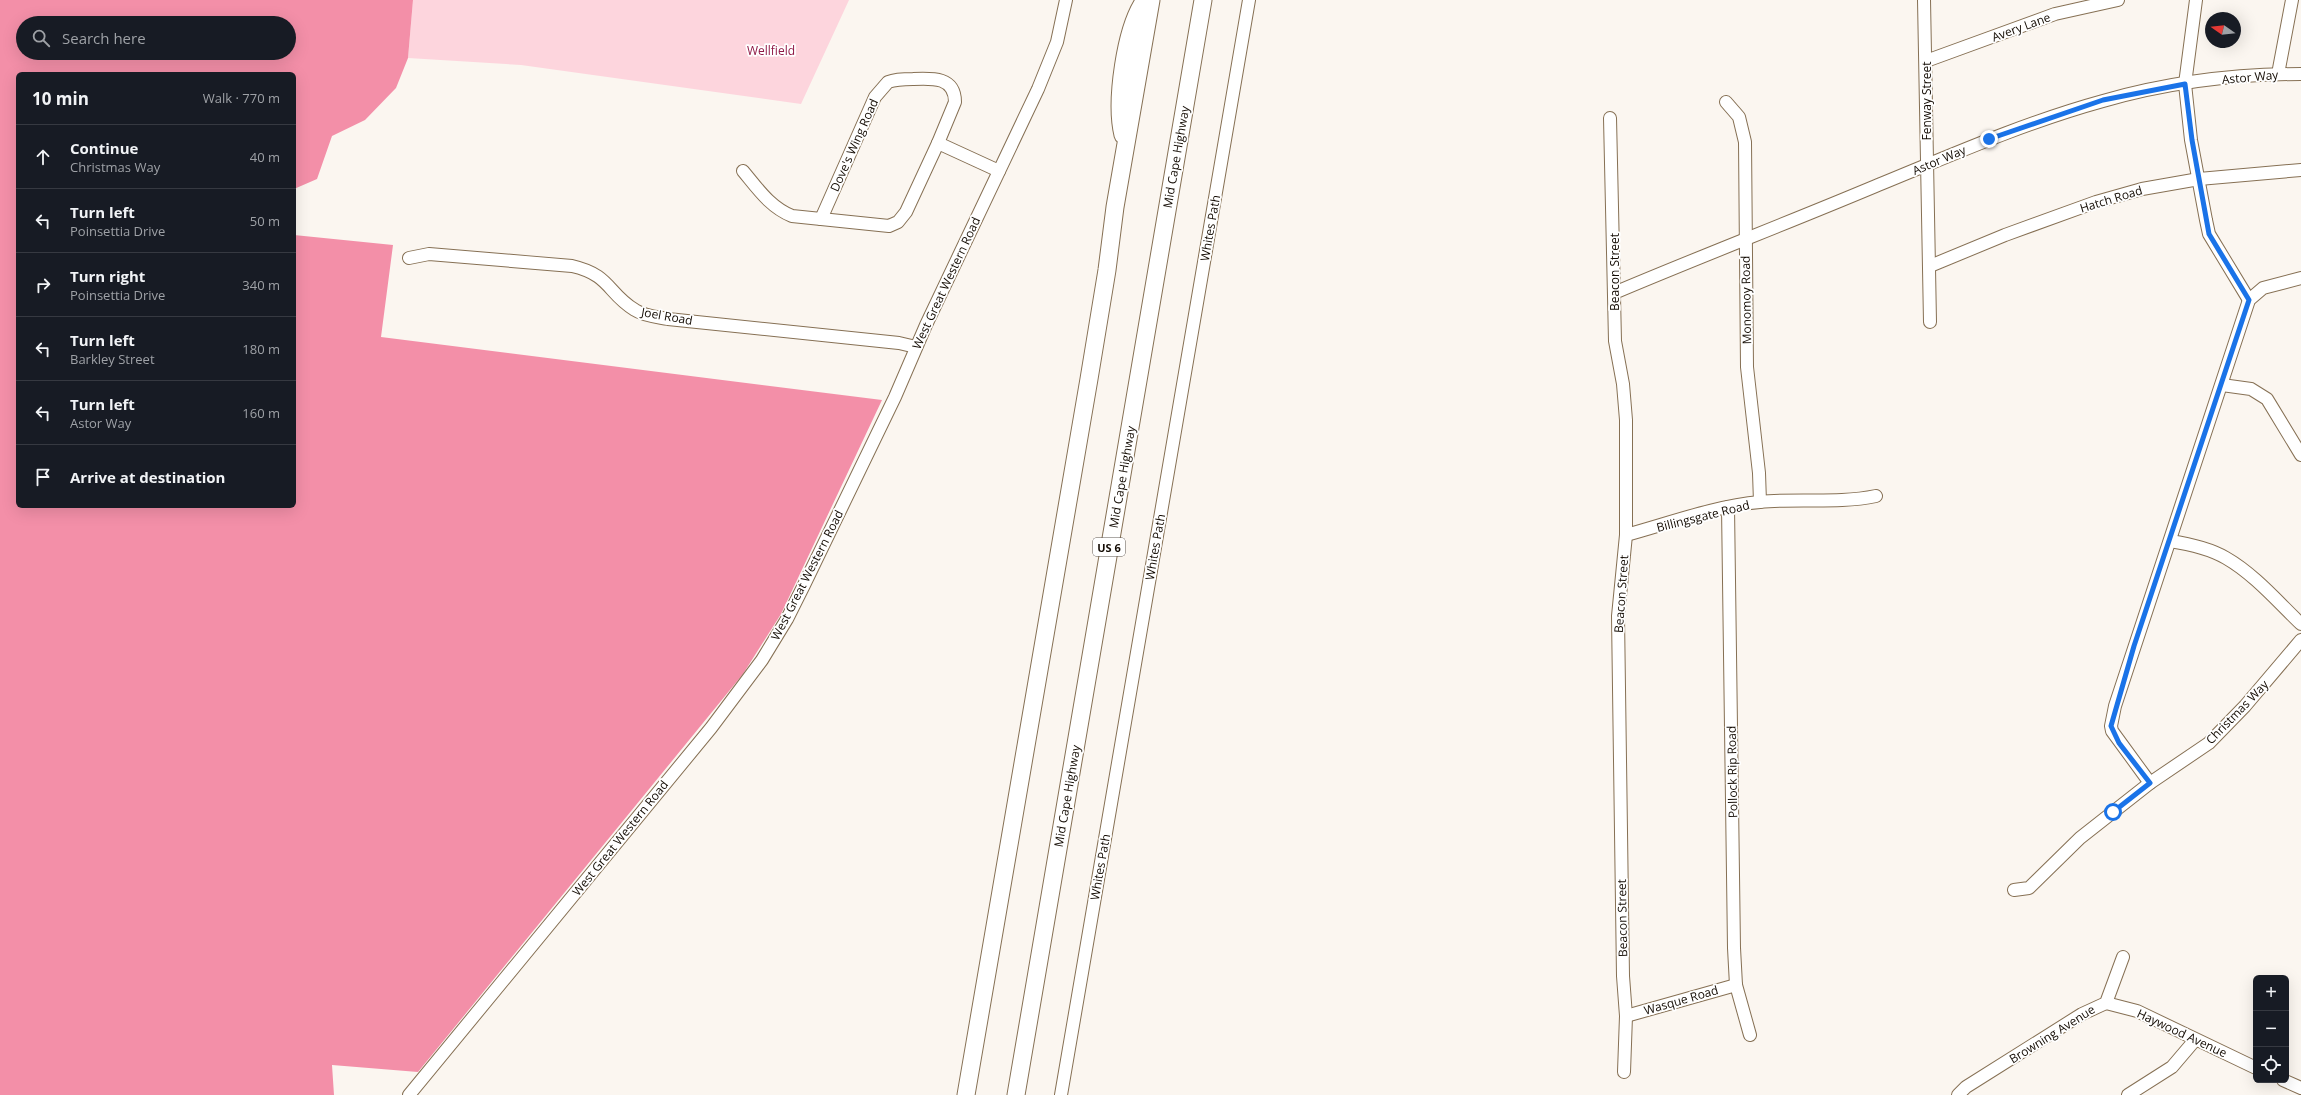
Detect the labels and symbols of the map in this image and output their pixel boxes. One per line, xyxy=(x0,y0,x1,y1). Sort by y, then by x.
street label: Avery Lane xyxy=(1989,8,2053,45)
north arrow xyxy=(2205,12,2241,48)
park label: Wellfield xyxy=(747,42,795,59)
street label: Fenway Street xyxy=(1918,62,1935,140)
street label: Astor Way xyxy=(2221,66,2280,88)
street label: Dove's Wing Road xyxy=(826,96,882,194)
street label: Mid Cape Highway xyxy=(1159,104,1194,209)
route end xyxy=(1980,130,1998,148)
street label: Astor Way xyxy=(1910,141,1969,179)
street label: Hatch Road xyxy=(2078,181,2144,217)
street label: Whites Path xyxy=(1196,194,1224,262)
street label: West Great Western Road xyxy=(908,214,984,352)
street label: Beacon Street xyxy=(1606,233,1623,311)
street label: Monomoy Road xyxy=(1737,256,1755,344)
street label: Joel Road xyxy=(639,303,694,329)
street label: Mid Cape Highway xyxy=(1105,424,1140,529)
street label: Billingsgate Road xyxy=(1655,496,1751,536)
street label: West Great Western Road xyxy=(767,507,847,643)
street label: Whites Path xyxy=(1141,513,1169,581)
road number: US 6 xyxy=(1093,538,1125,556)
street label: Beacon Street xyxy=(1610,554,1632,634)
street label: Christmas Way xyxy=(2202,675,2273,748)
street label: Pollock Rip Road xyxy=(1723,726,1741,818)
street label: Mid Cape Highway xyxy=(1050,743,1085,848)
street label: West Great Western Road xyxy=(568,777,672,899)
route start xyxy=(2104,803,2122,821)
street label: Whites Path xyxy=(1086,833,1114,901)
street label: Beacon Street xyxy=(1613,879,1631,957)
street label: Wasque Road xyxy=(1642,981,1720,1019)
street label: Browning Avenue xyxy=(2006,1001,2098,1067)
street label: Haywood Avenue xyxy=(2134,1005,2230,1061)

